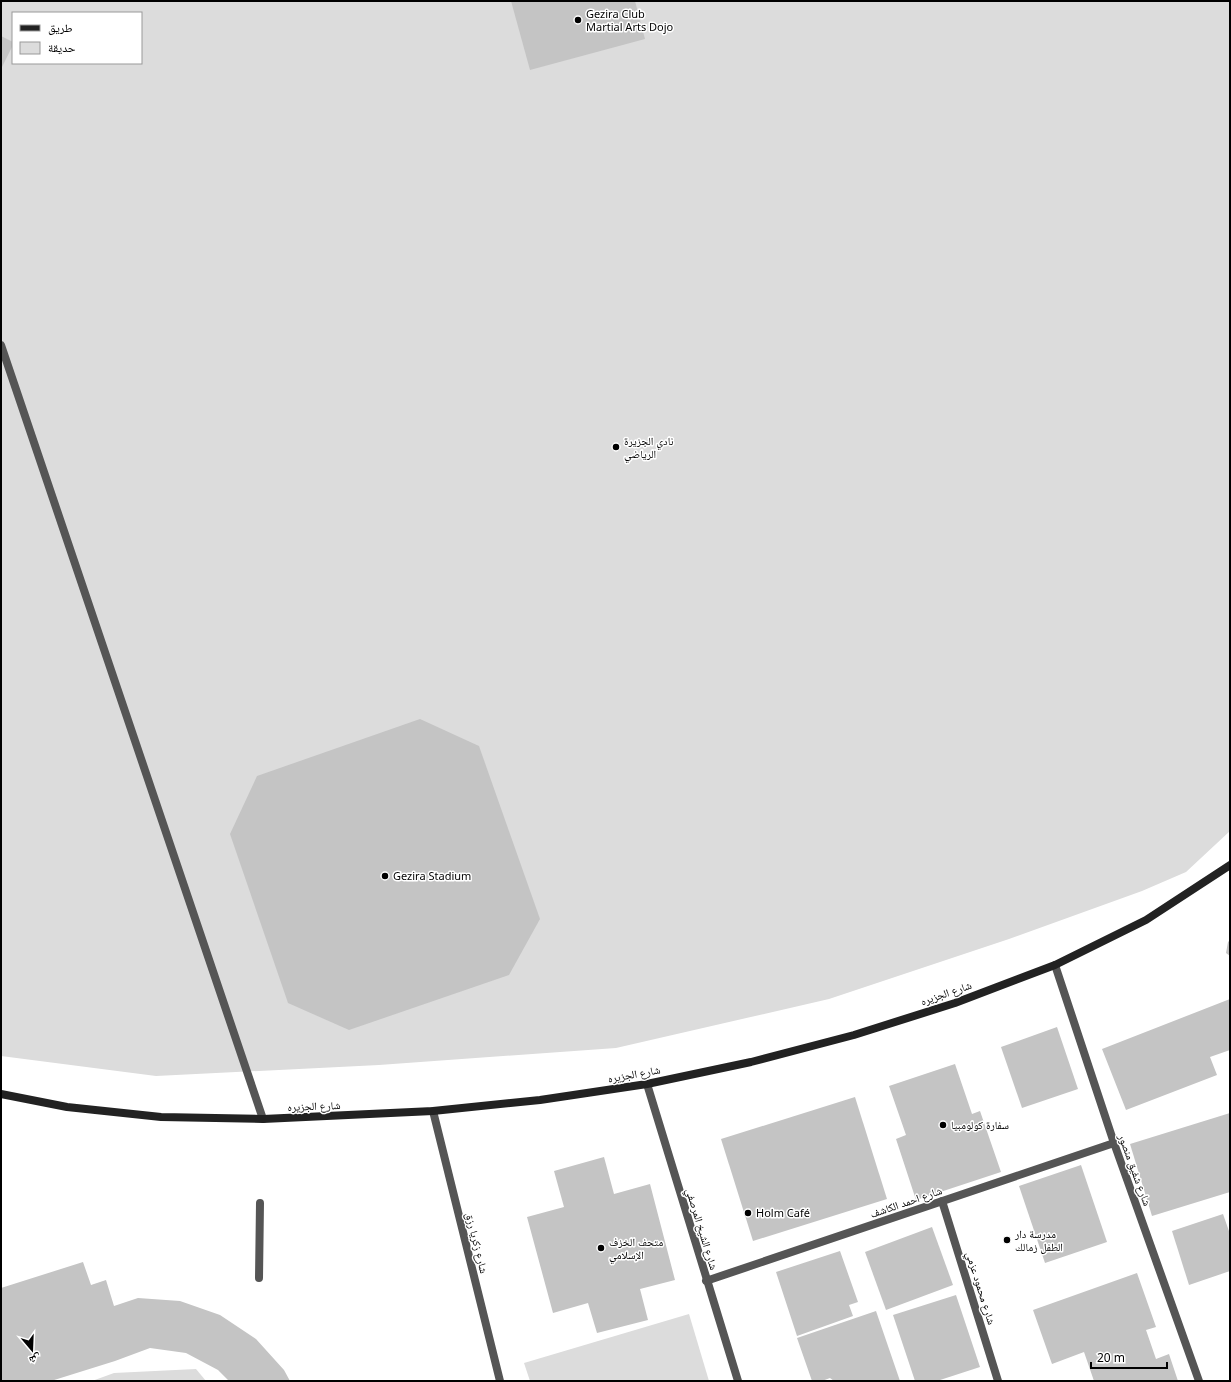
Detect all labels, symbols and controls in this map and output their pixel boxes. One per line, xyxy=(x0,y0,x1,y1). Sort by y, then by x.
place label: Gezira Club Martial Arts Dojo xyxy=(586,6,674,34)
legend xyxy=(12,12,142,64)
marker: Gezira Club Martial Arts Dojo xyxy=(573,15,583,25)
text: طريق xyxy=(48,19,73,36)
text: حديقة xyxy=(48,39,76,56)
place label: نادي الجزيرة الرياضي xyxy=(624,433,673,463)
marker: نادي الجزيرة الرياضي xyxy=(611,442,621,452)
place label: Gezira Stadium xyxy=(393,868,471,883)
marker: Gezira Stadium xyxy=(380,871,390,881)
street label: شارع الجزيره xyxy=(918,977,973,1008)
street label: شارع الجزيره xyxy=(606,1062,661,1086)
street label: شارع الجزيره xyxy=(287,1097,341,1114)
place label: سفارة كولومبيا xyxy=(951,1117,1009,1132)
marker: سفارة كولومبيا xyxy=(938,1120,948,1130)
street label: شارع شفيق منصور xyxy=(1115,1131,1155,1208)
street label: شارع احمد الكاشف xyxy=(868,1182,944,1221)
street label: شارع الشيخ المرصفي xyxy=(681,1186,722,1272)
place label: Holm Café xyxy=(756,1205,810,1220)
marker: Holm Café xyxy=(743,1208,753,1218)
street label: شارع زكريا رزق xyxy=(463,1211,492,1275)
place label: مدرسة دار الطفل زمالك xyxy=(1014,1226,1063,1254)
place label: متحف الخزف الإسلامي xyxy=(609,1234,663,1264)
marker: مدرسة دار الطفل زمالك xyxy=(1002,1235,1012,1245)
marker: متحف الخزف الإسلامي xyxy=(596,1243,606,1253)
street label: شارع محمود عزمي xyxy=(962,1249,1000,1327)
north arrow xyxy=(12,1330,52,1370)
scale bar xyxy=(1091,1344,1167,1370)
text: 20 m xyxy=(1097,1349,1125,1366)
text: ش xyxy=(27,1350,43,1369)

